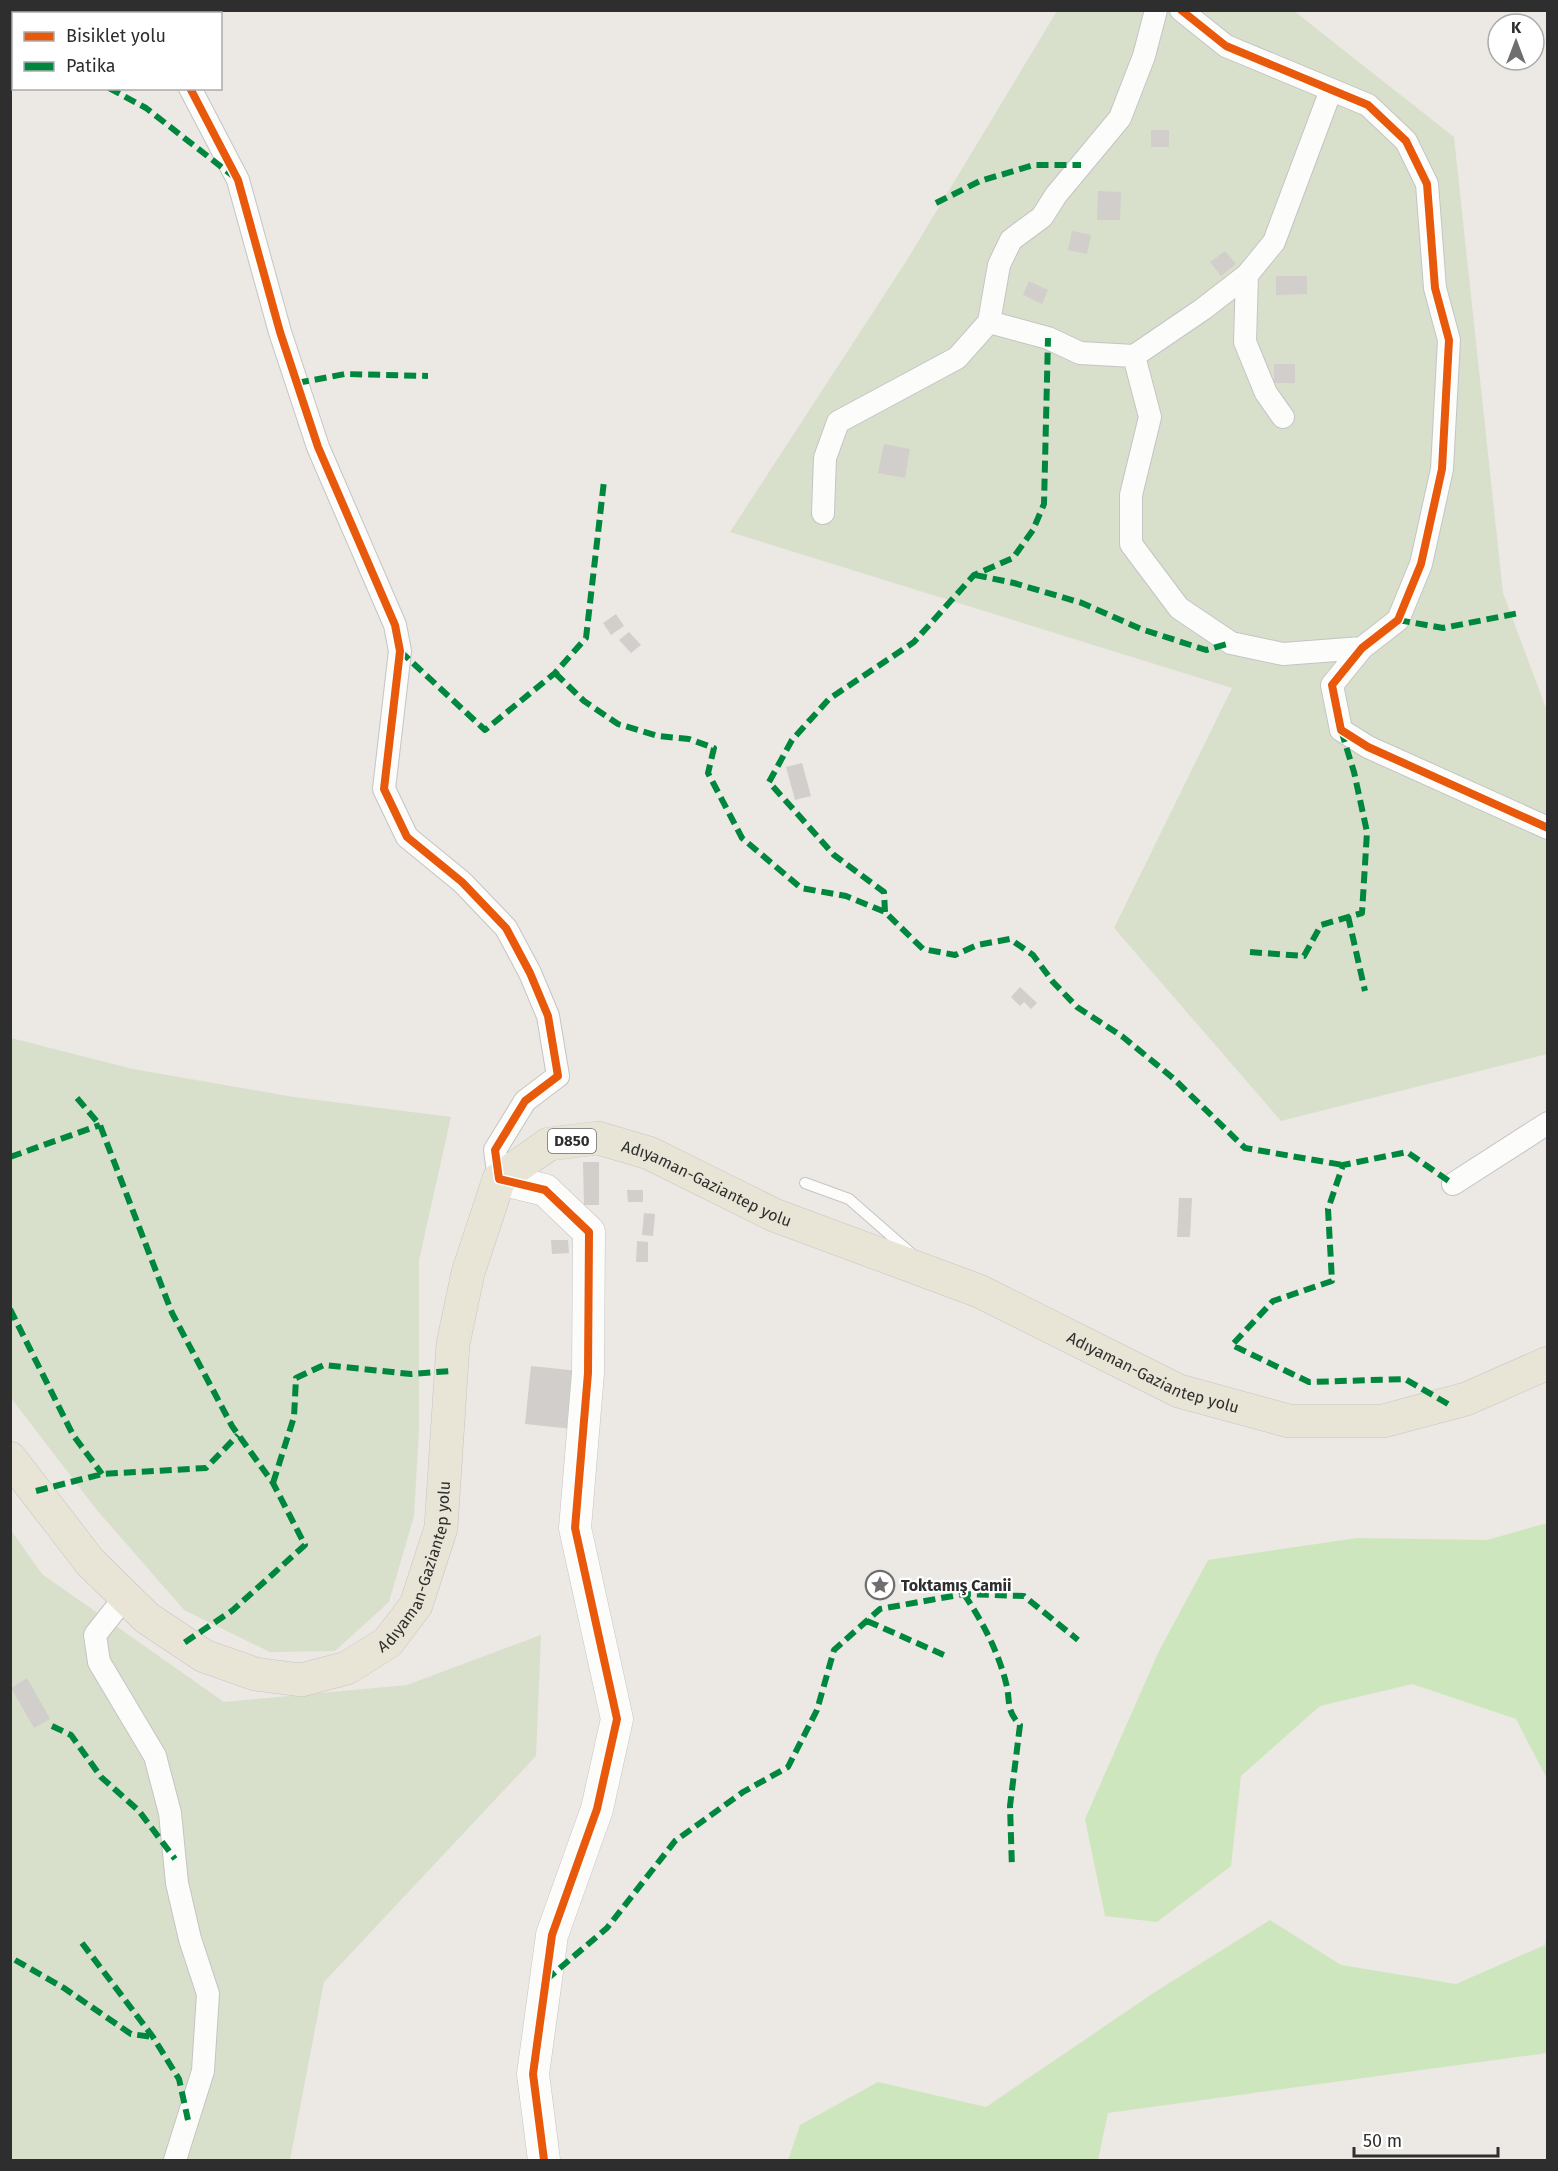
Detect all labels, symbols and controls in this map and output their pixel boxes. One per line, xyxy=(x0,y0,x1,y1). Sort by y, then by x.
legend xyxy=(12,12,222,90)
north arrow xyxy=(1486,12,1546,72)
text: K xyxy=(1511,18,1522,37)
text: Bisiklet yolu xyxy=(66,25,166,47)
text: Patika xyxy=(66,55,116,77)
road number: D850 xyxy=(548,1129,596,1153)
street label: Adıyaman-Gaziantep yolu xyxy=(619,1137,794,1231)
street label: Adıyaman-Gaziantep yolu xyxy=(1064,1328,1241,1417)
street label: Adıyaman-Gaziantep yolu xyxy=(374,1480,454,1656)
place icon: Toktamış Camii xyxy=(864,1569,896,1601)
place label: Toktamış Camii xyxy=(901,1576,1012,1596)
scale bar xyxy=(1354,2120,1498,2158)
text: 50 m xyxy=(1363,2130,1402,2152)

